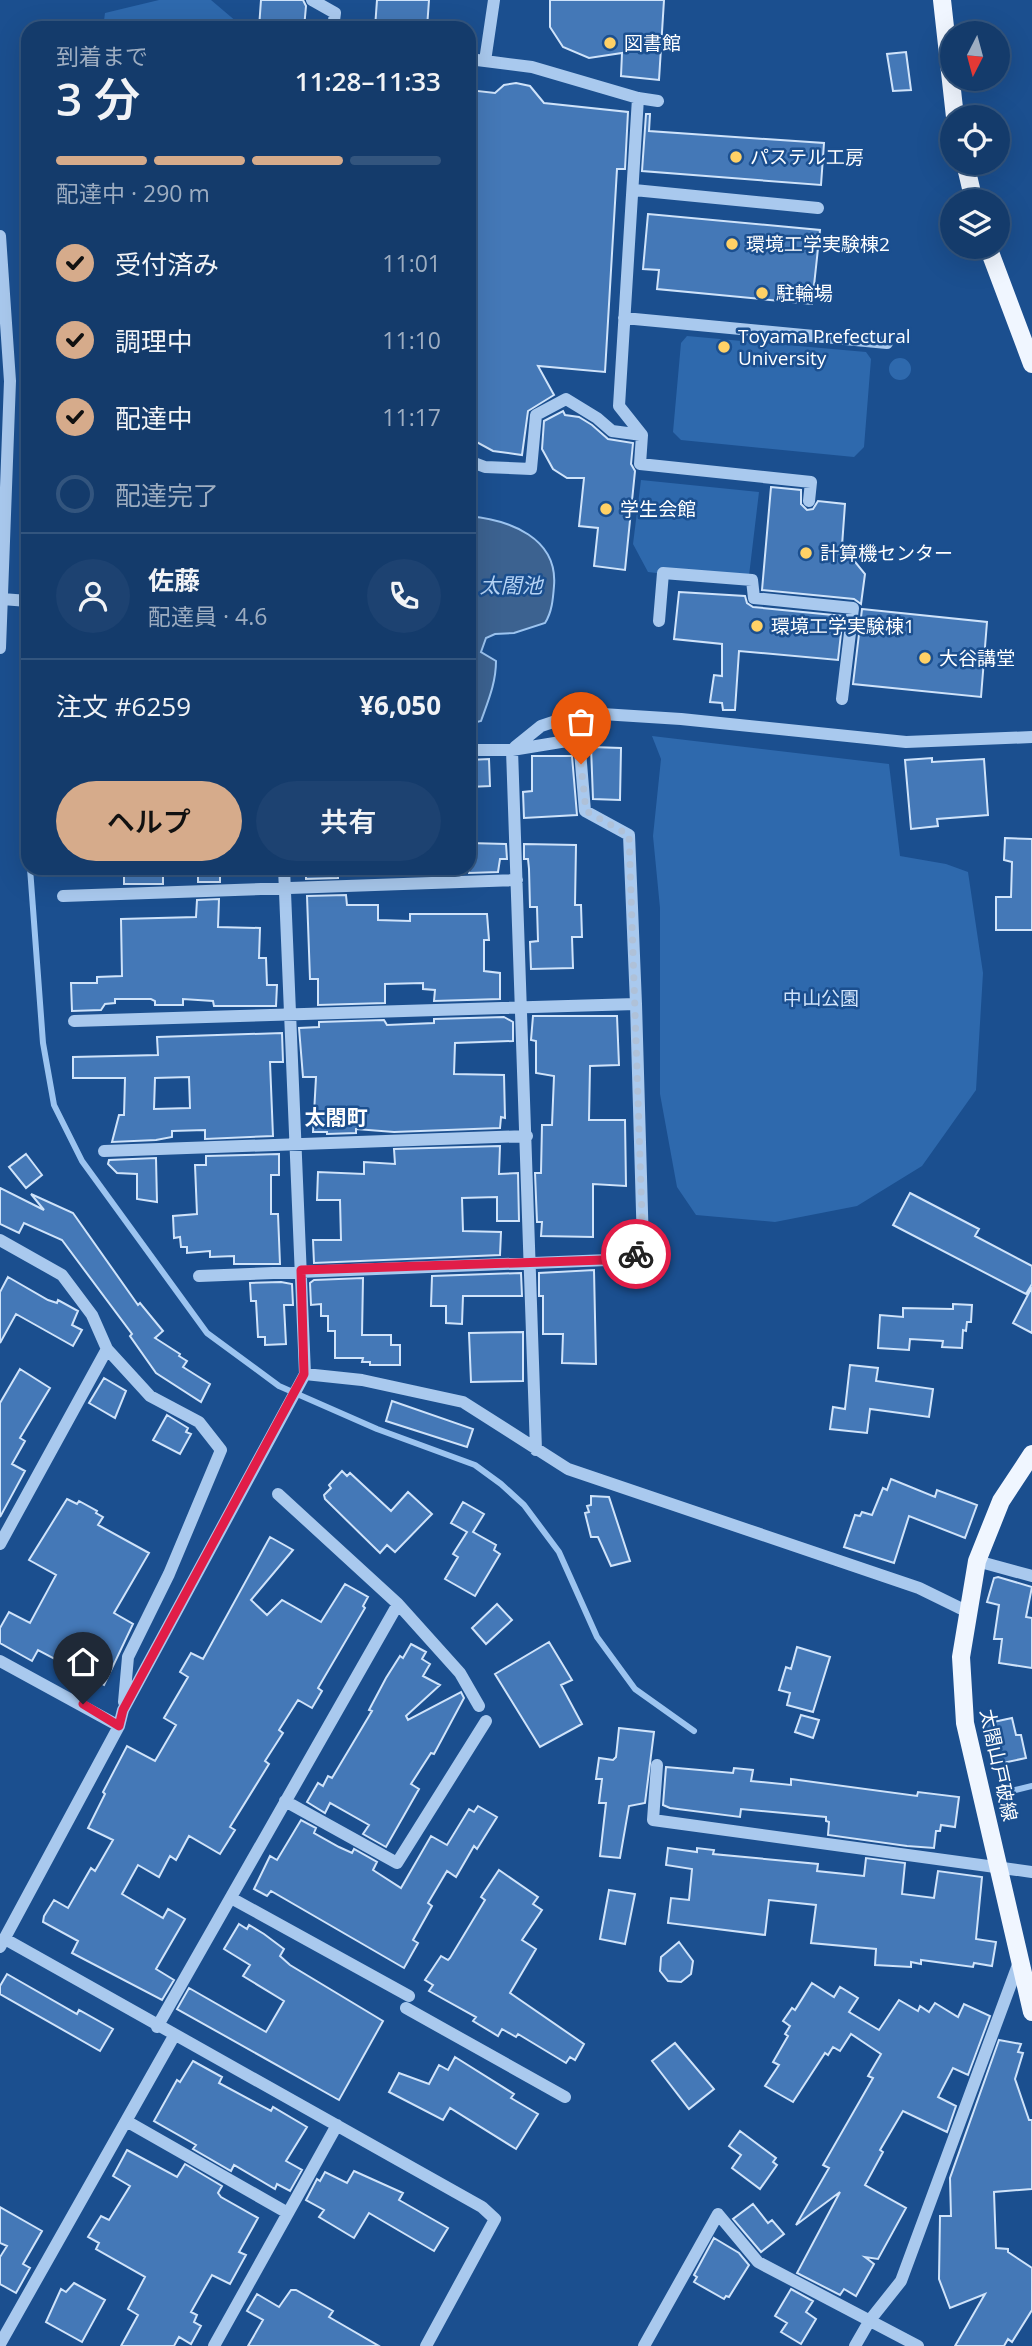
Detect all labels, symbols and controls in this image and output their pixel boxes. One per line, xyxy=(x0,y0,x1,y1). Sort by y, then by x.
north arrow xyxy=(940,21,1010,91)
map controls xyxy=(940,21,1010,259)
place label: 図書館 xyxy=(624,30,681,56)
marker: 図書館 xyxy=(602,35,618,51)
text: 到着まで xyxy=(56,40,148,72)
text: 11:28–11:33 xyxy=(295,63,441,99)
text: 3 分 xyxy=(56,67,140,129)
button: locate xyxy=(940,105,1010,175)
place label: パステル工房 xyxy=(750,144,864,170)
marker: パステル工房 xyxy=(728,149,744,165)
text: 配達中 · 290 m xyxy=(56,177,210,209)
button: layers xyxy=(940,189,1010,259)
place label: 環境工学実験棟2 xyxy=(746,231,890,257)
marker: 環境工学実験棟2 xyxy=(724,236,740,252)
icon: check xyxy=(56,244,94,282)
text: 受付済み xyxy=(115,246,219,282)
text: 11:01 xyxy=(382,247,441,279)
place label: 駐輪場 xyxy=(776,280,833,306)
marker: 駐輪場 xyxy=(754,285,770,301)
icon: check xyxy=(56,321,94,359)
text: 調理中 xyxy=(115,323,193,359)
place label: Toyama Prefectural University xyxy=(738,323,911,371)
text: 11:10 xyxy=(382,324,441,356)
marker: Toyama Prefectural University xyxy=(716,339,732,355)
icon: check xyxy=(56,398,94,436)
text: 配達中 xyxy=(115,400,193,436)
text: 11:17 xyxy=(382,401,441,433)
text: 配達完了 xyxy=(115,477,219,513)
place label: 学生会館 xyxy=(620,496,696,522)
marker: 学生会館 xyxy=(598,501,614,517)
place label: 計算機センター xyxy=(820,540,953,566)
marker: 計算機センター xyxy=(798,545,814,561)
button: person xyxy=(56,559,130,633)
button: phone xyxy=(367,559,441,633)
text: 佐藤 xyxy=(148,562,200,598)
water label: 太閤池 xyxy=(480,571,544,599)
text: 配達員 · 4.6 xyxy=(148,600,267,632)
place label: 環境工学実験棟1 xyxy=(771,613,915,639)
marker: 環境工学実験棟1 xyxy=(749,618,765,634)
place label: 大谷講堂 xyxy=(939,645,1015,671)
marker: 大谷講堂 xyxy=(917,650,933,666)
text: ¥6,050 xyxy=(359,687,441,723)
text: 注文 #6259 xyxy=(56,688,191,724)
pin xyxy=(551,692,611,764)
icon: bag xyxy=(562,703,600,741)
button: ヘルプ xyxy=(56,781,242,861)
button: 共有 xyxy=(256,781,441,861)
park label: 中山公園 xyxy=(783,985,859,1011)
district label: 太閤町 xyxy=(305,1103,368,1131)
courier xyxy=(601,1219,671,1289)
icon: bike xyxy=(617,1235,655,1273)
pin xyxy=(53,1632,113,1704)
icon: home xyxy=(64,1643,102,1681)
street label: 太閤山戸破線 xyxy=(974,1707,1024,1823)

